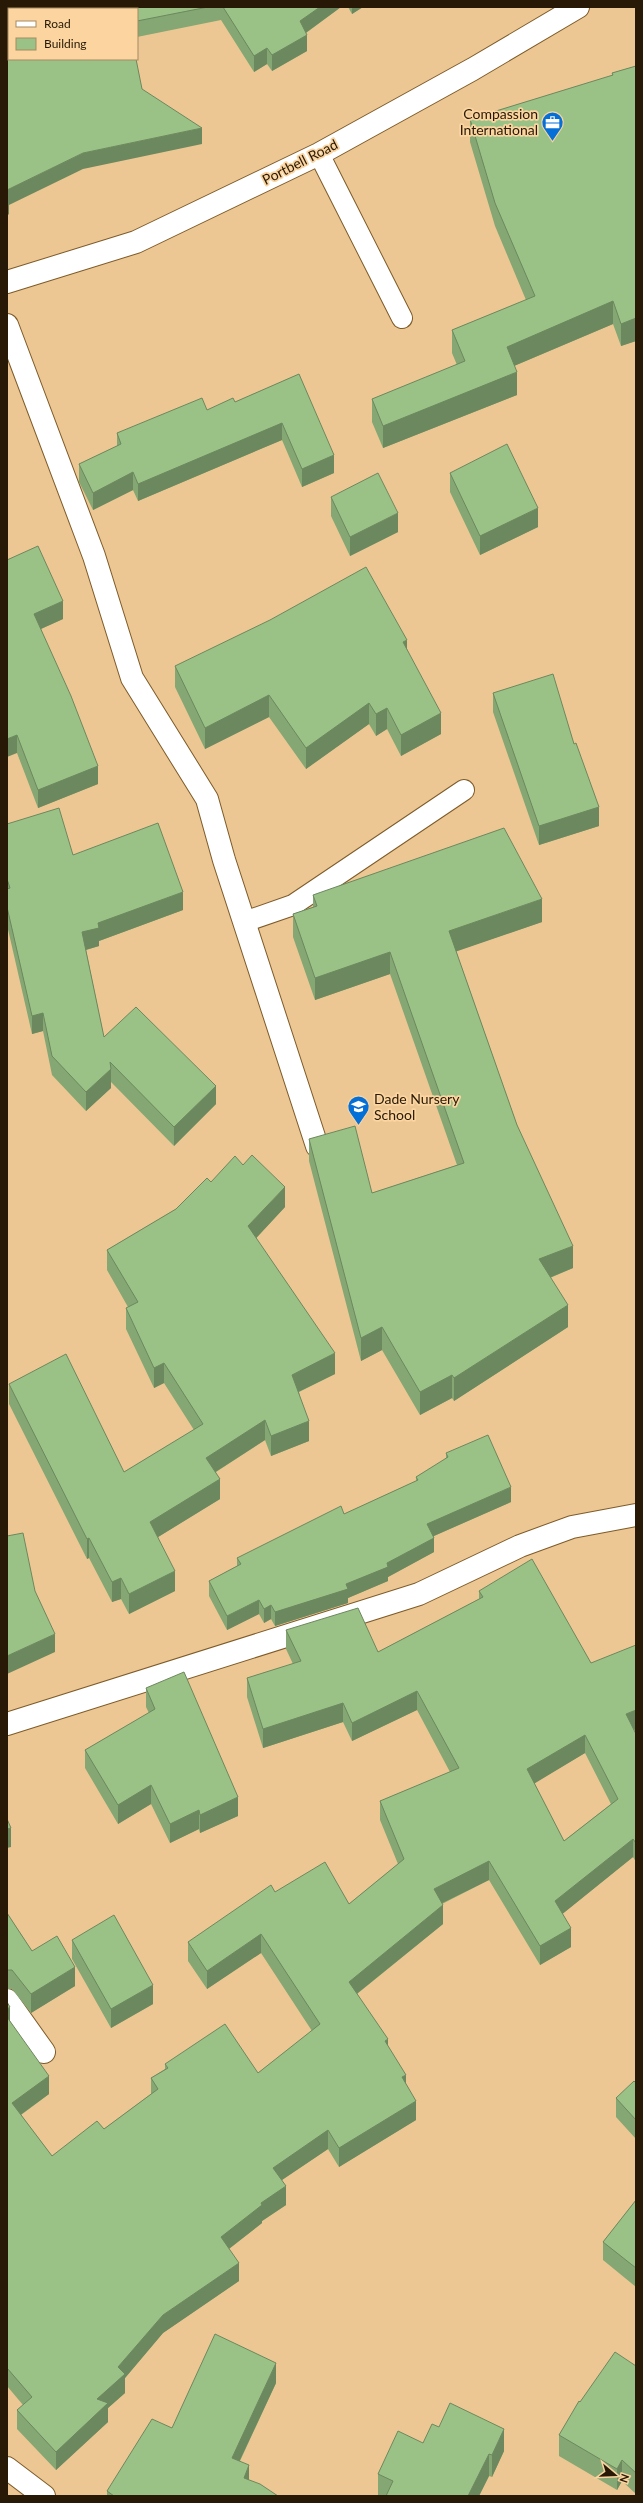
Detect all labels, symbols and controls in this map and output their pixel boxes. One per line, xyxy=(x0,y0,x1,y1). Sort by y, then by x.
legend xyxy=(8,8,138,60)
text: Road xyxy=(44,16,71,31)
text: Building xyxy=(44,36,87,51)
place label: Compassion International xyxy=(460,105,538,138)
office icon: Compassion International xyxy=(540,109,566,142)
street label: Portbell Road xyxy=(259,135,340,188)
place label: Dade Nursery School xyxy=(374,1090,460,1123)
school or university icon: Dade Nursery School xyxy=(345,1094,371,1127)
north arrow xyxy=(595,2455,635,2495)
text: N xyxy=(617,2472,632,2485)

